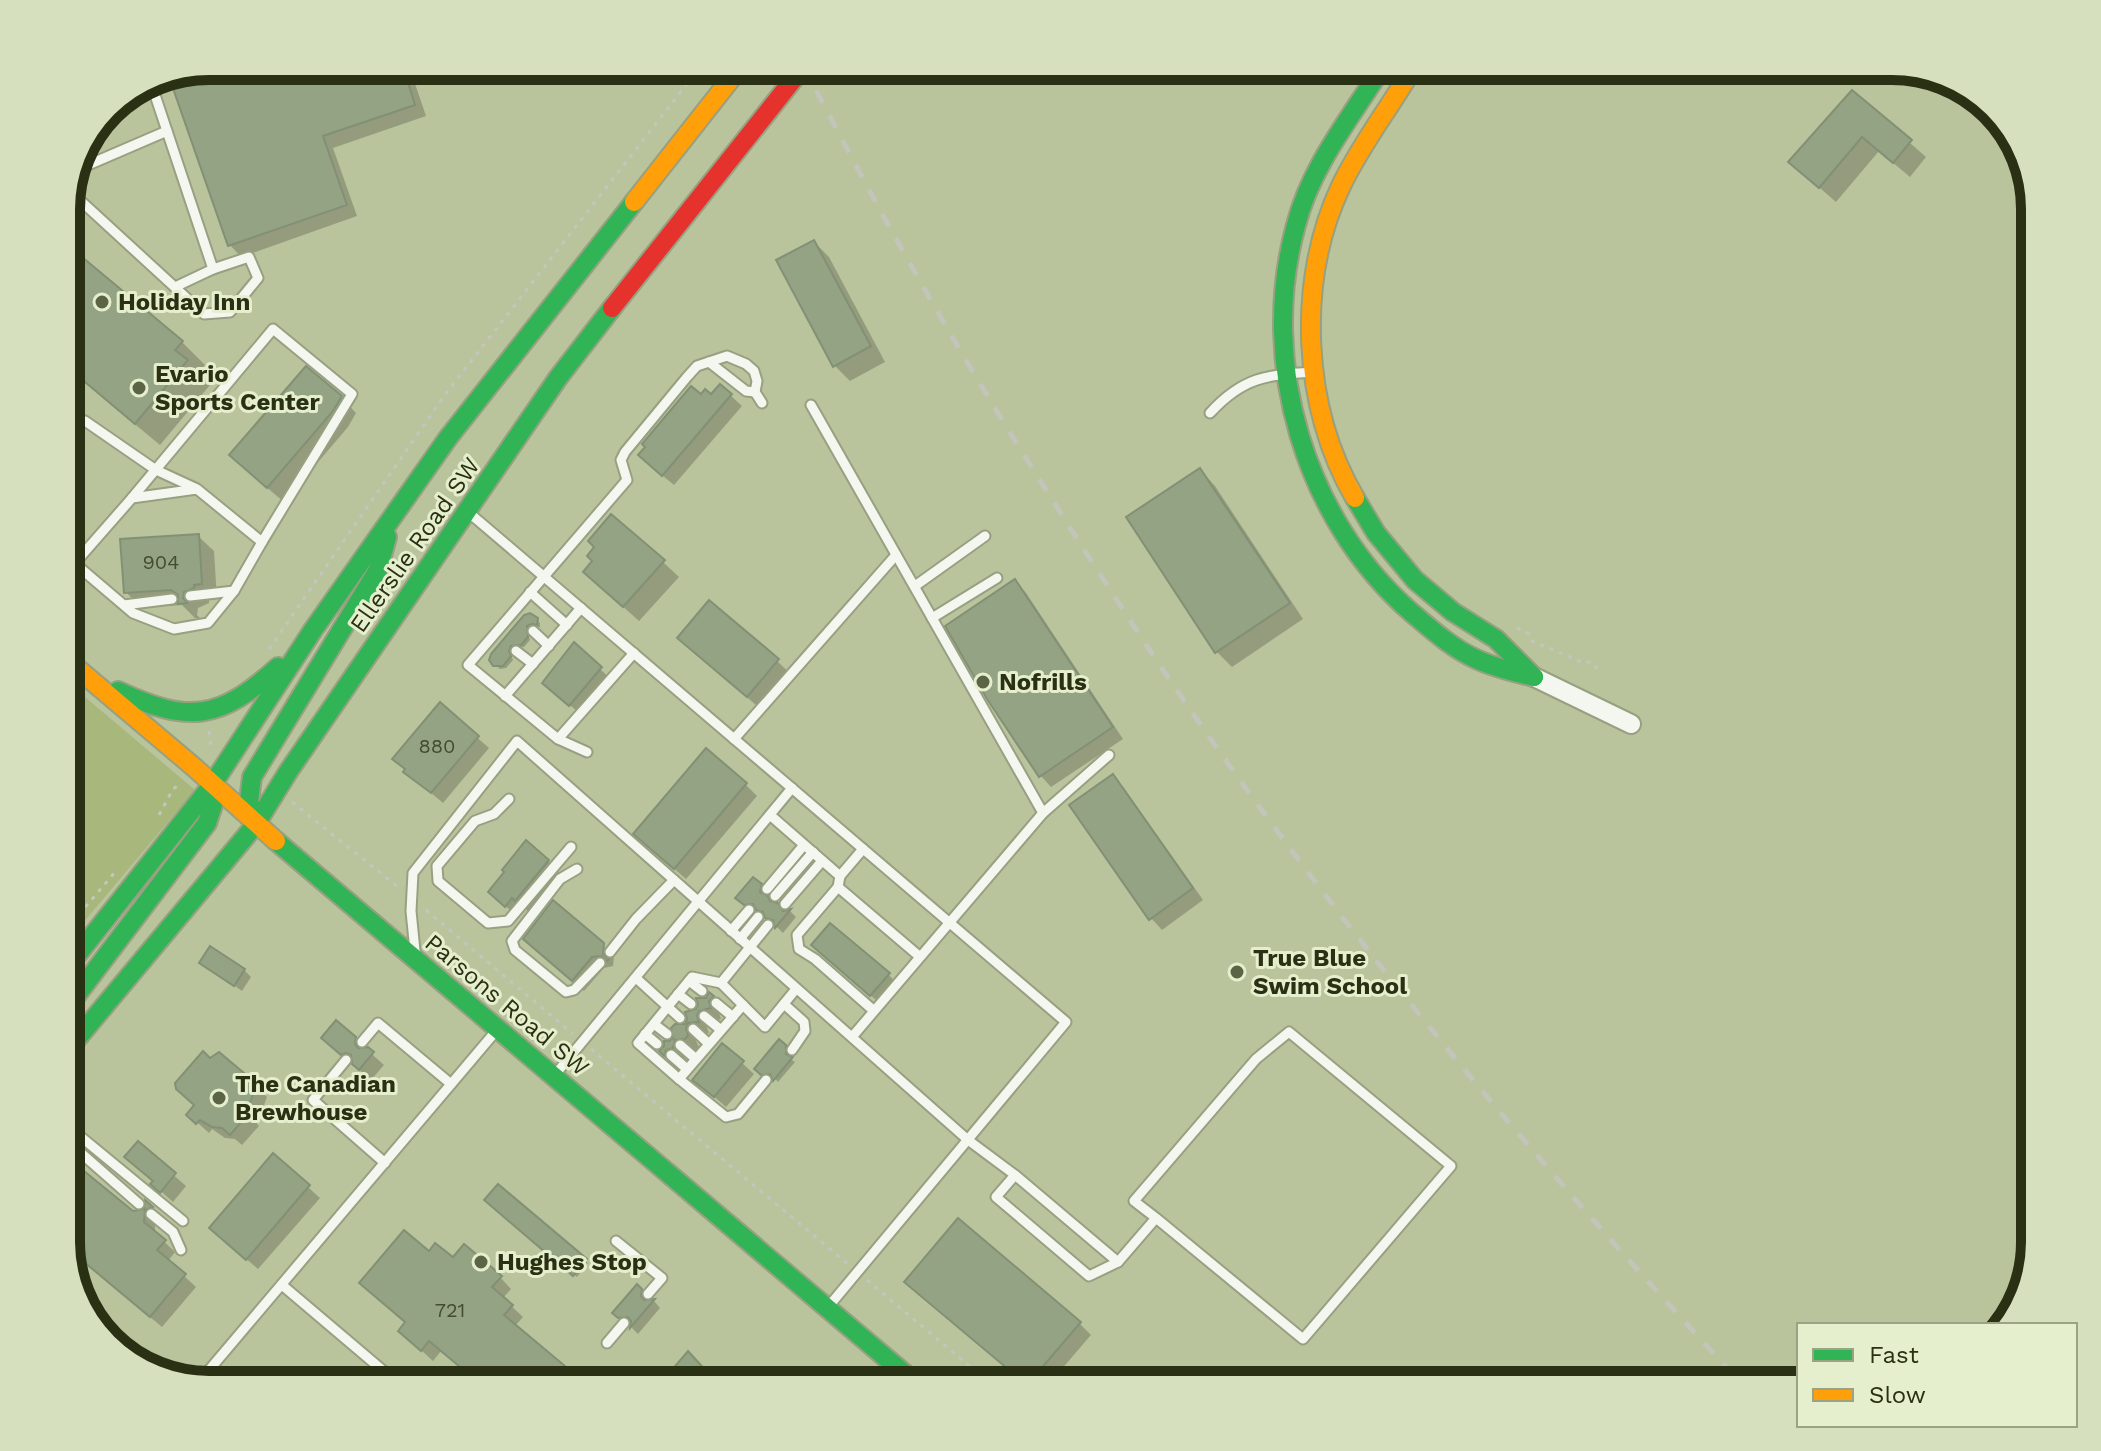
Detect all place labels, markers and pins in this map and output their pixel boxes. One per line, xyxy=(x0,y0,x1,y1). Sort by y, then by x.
place label: Holiday Inn xyxy=(118,288,250,316)
marker: Holiday Inn xyxy=(93,293,111,311)
place label: Evario Sports Center xyxy=(155,360,320,416)
marker: Evario Sports Center xyxy=(130,379,148,397)
place label: Nofrills xyxy=(999,668,1087,696)
marker: Nofrills xyxy=(974,673,992,691)
place label: True Blue Swim School xyxy=(1253,944,1407,1000)
marker: True Blue Swim School xyxy=(1228,963,1246,981)
place label: The Canadian Brewhouse xyxy=(235,1070,396,1126)
marker: The Canadian Brewhouse xyxy=(210,1089,228,1107)
place label: Hughes Stop xyxy=(497,1248,647,1276)
marker: Hughes Stop xyxy=(472,1253,490,1271)

